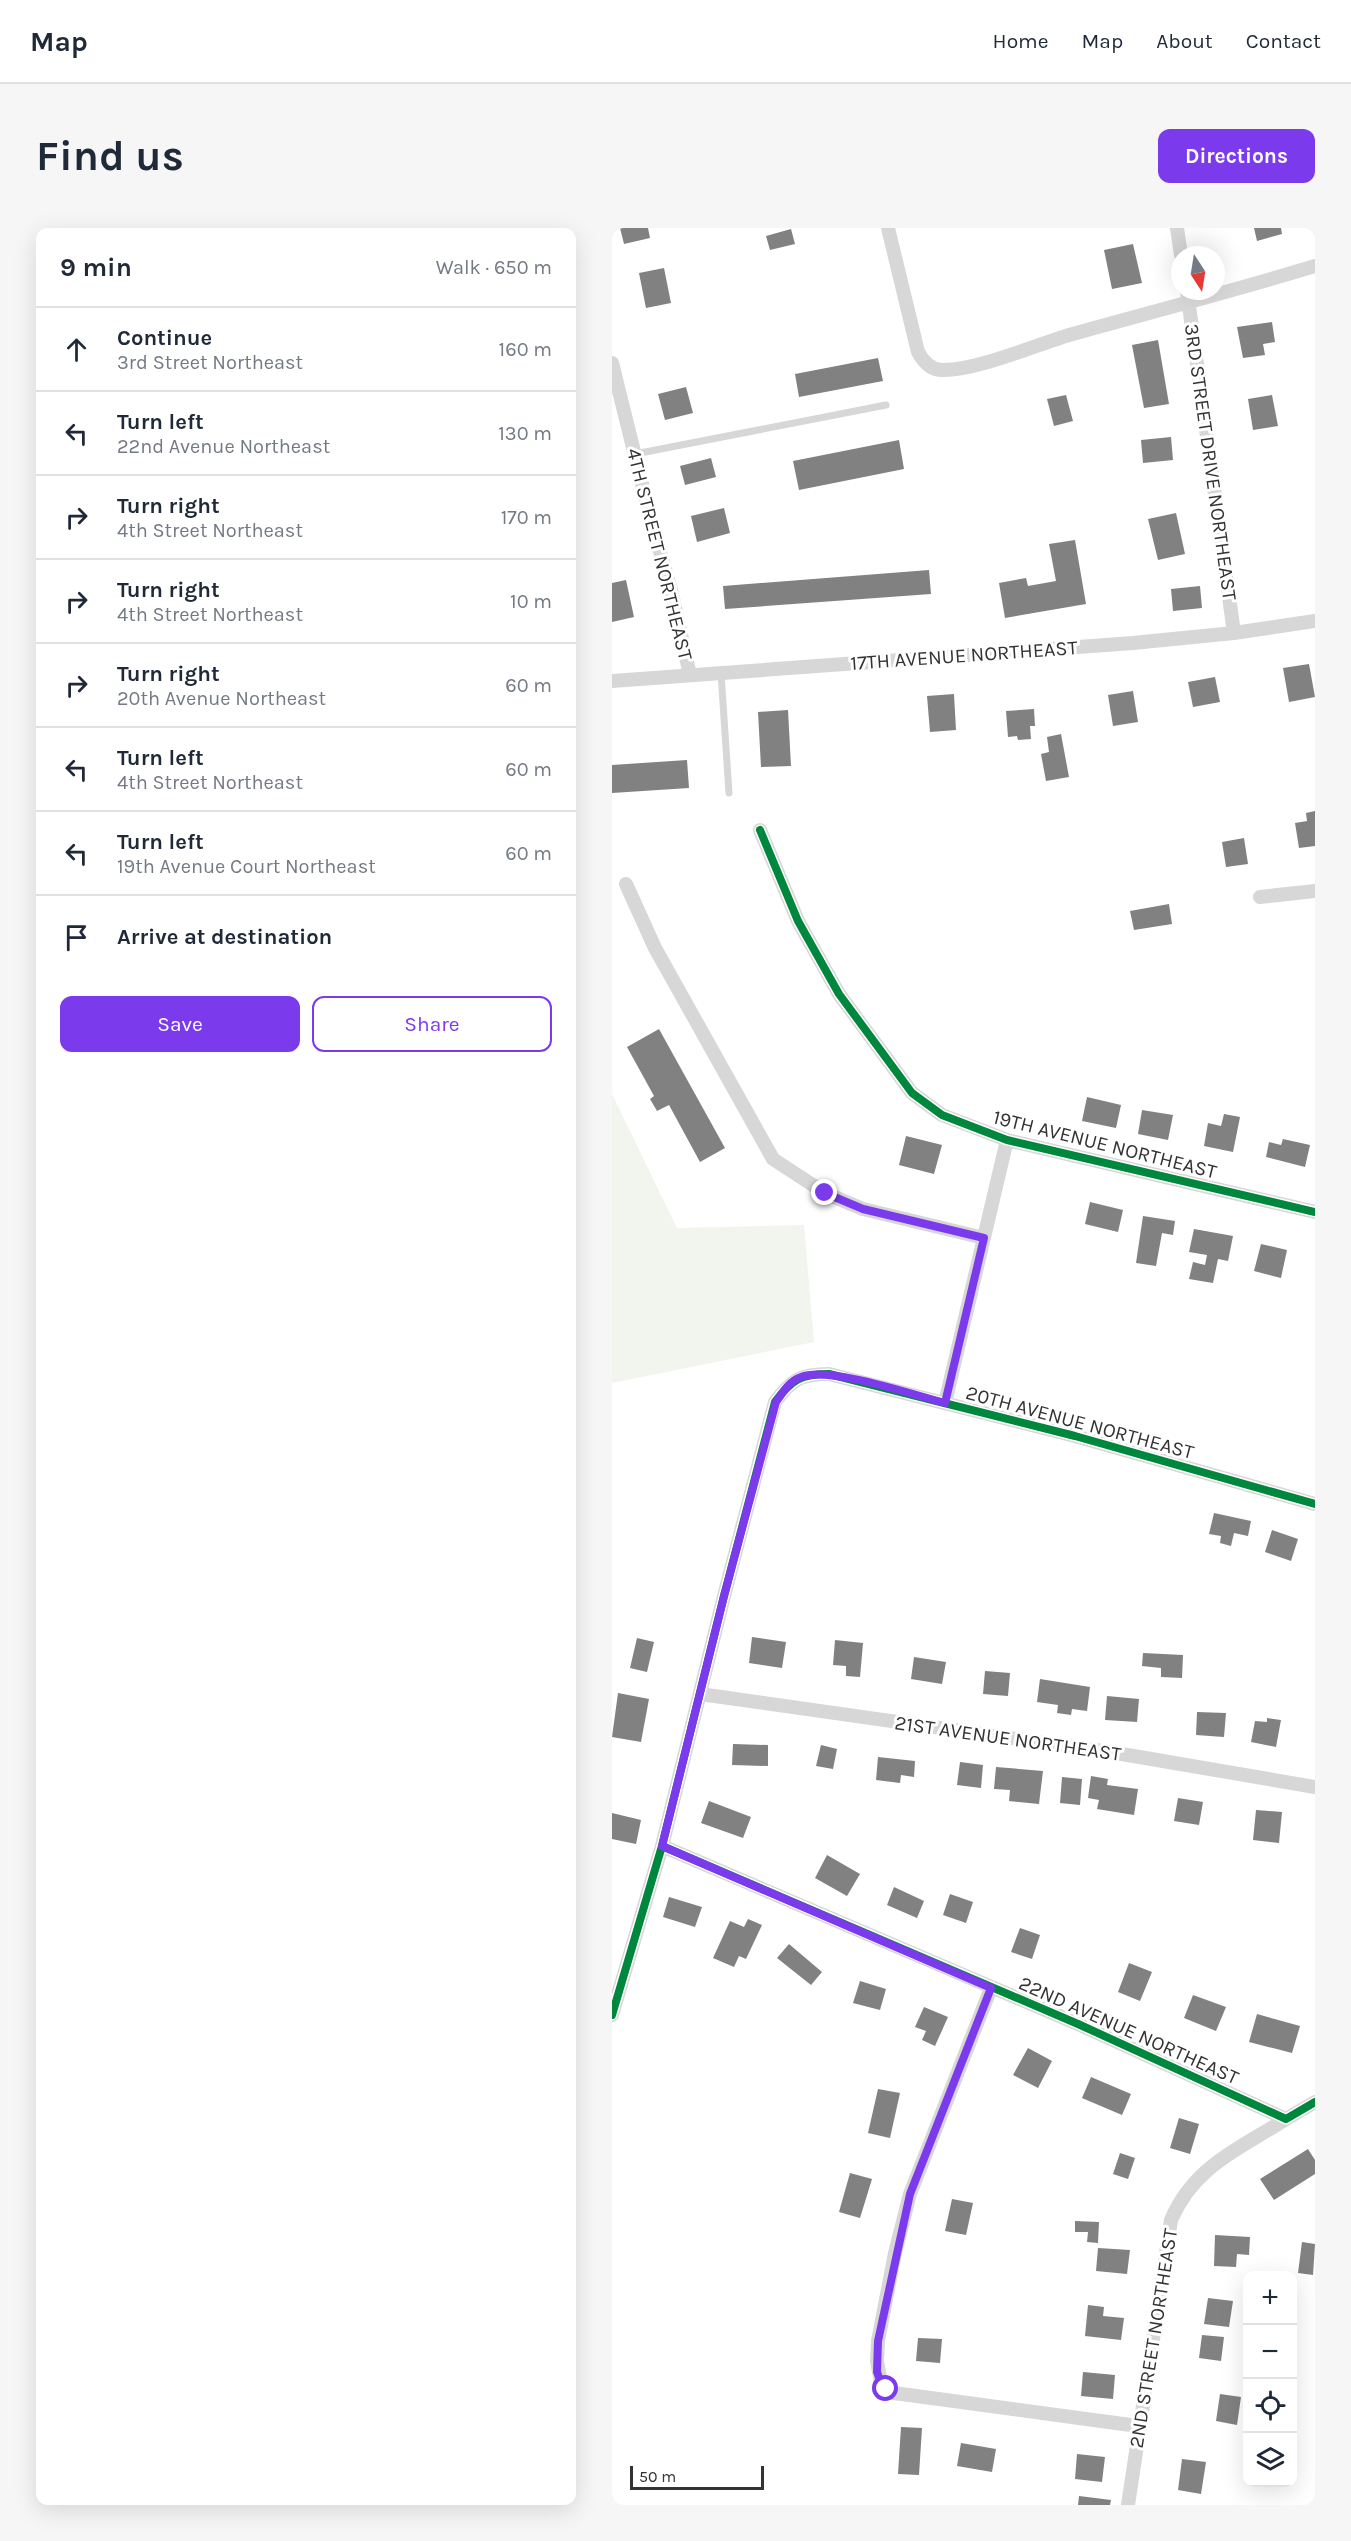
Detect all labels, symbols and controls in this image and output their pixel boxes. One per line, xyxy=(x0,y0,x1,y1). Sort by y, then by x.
text: Map xyxy=(30,25,88,58)
text: Home xyxy=(993,29,1049,53)
text: Map xyxy=(1082,29,1123,53)
text: About xyxy=(1156,29,1213,53)
text: Contact xyxy=(1246,29,1321,53)
button: Directions xyxy=(1158,129,1315,183)
text: Find us xyxy=(36,131,184,181)
north arrow xyxy=(1171,246,1225,300)
text: 9 min xyxy=(60,252,132,283)
text: Walk · 650 m xyxy=(436,256,552,279)
street label: 3RD STREET DRIVE NORTHEAST xyxy=(1180,322,1241,602)
text: Continue xyxy=(117,325,212,351)
icon: ahead xyxy=(60,333,93,366)
text: 160 m xyxy=(499,338,552,361)
text: 3rd Street Northeast xyxy=(117,351,303,374)
text: Turn left xyxy=(117,409,204,435)
icon: left xyxy=(60,417,93,450)
text: 130 m xyxy=(498,422,552,445)
text: 22nd Avenue Northeast xyxy=(117,435,330,458)
street label: 4TH STREET NORTHEAST xyxy=(622,446,697,663)
text: Turn right xyxy=(117,493,220,519)
icon: right xyxy=(60,501,93,534)
text: 170 m xyxy=(501,506,552,529)
text: 4th Street Northeast xyxy=(117,519,303,542)
text: Turn right xyxy=(117,577,220,603)
icon: right xyxy=(60,585,93,618)
text: 10 m xyxy=(510,590,552,613)
text: 4th Street Northeast xyxy=(117,603,303,626)
street label: 17TH AVENUE NORTHEAST xyxy=(850,636,1078,675)
text: Turn right xyxy=(117,661,220,687)
icon: right xyxy=(60,669,93,702)
text: 60 m xyxy=(505,674,552,697)
text: 20th Avenue Northeast xyxy=(117,687,326,710)
text: Turn left xyxy=(117,745,204,771)
icon: left xyxy=(60,753,93,786)
text: 60 m xyxy=(505,758,552,781)
text: 4th Street Northeast xyxy=(117,771,303,794)
text: Turn left xyxy=(117,829,204,855)
icon: left xyxy=(60,837,93,870)
text: 60 m xyxy=(505,842,552,865)
text: 19th Avenue Court Northeast xyxy=(117,855,376,878)
icon: arrive xyxy=(60,921,93,954)
text: Arrive at destination xyxy=(117,924,332,950)
button: Save xyxy=(60,996,300,1052)
button: Share xyxy=(312,996,552,1052)
street label: 19TH AVENUE NORTHEAST xyxy=(991,1106,1219,1183)
route end xyxy=(811,1179,837,1205)
street label: 20TH AVENUE NORTHEAST xyxy=(963,1381,1196,1464)
street label: 21ST AVENUE NORTHEAST xyxy=(893,1711,1123,1766)
street label: 22ND AVENUE NORTHEAST xyxy=(1015,1972,1242,2089)
street label: 2ND STREET NORTHEAST xyxy=(1125,2227,1182,2449)
map controls xyxy=(1243,2271,1297,2487)
button: + xyxy=(1243,2271,1297,2325)
button: − xyxy=(1243,2325,1297,2379)
route start xyxy=(872,2375,898,2401)
button: locate xyxy=(1243,2379,1297,2433)
button: layers xyxy=(1243,2433,1297,2487)
scale bar xyxy=(630,2463,764,2490)
text: 50 m xyxy=(639,2467,676,2486)

